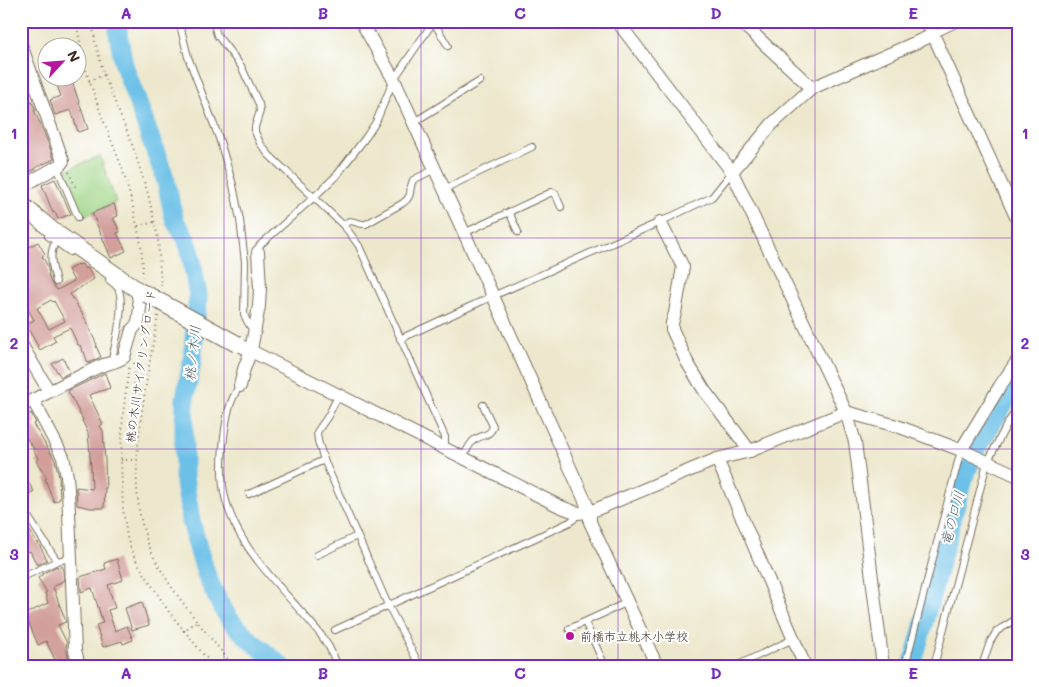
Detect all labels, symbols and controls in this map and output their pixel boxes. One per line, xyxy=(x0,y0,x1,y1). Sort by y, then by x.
text: A xyxy=(120,2,132,23)
text: B xyxy=(318,2,328,23)
text: C xyxy=(514,2,526,23)
text: D xyxy=(710,2,722,23)
text: E xyxy=(908,2,918,23)
north arrow xyxy=(38,38,88,88)
text: N xyxy=(63,47,85,65)
text: 1 xyxy=(10,122,18,143)
text: 1 xyxy=(1021,122,1029,143)
street label: 桃の木川サイクリングロード xyxy=(121,288,159,444)
water label: 桃ノ木川 xyxy=(180,324,204,382)
text: 2 xyxy=(10,332,19,353)
text: 2 xyxy=(1021,332,1030,353)
water label: 竜の口川 xyxy=(936,488,968,548)
text: 3 xyxy=(9,543,19,564)
text: 3 xyxy=(1020,543,1030,564)
place label: 前橋市立桃木小学校 xyxy=(580,628,688,644)
marker: 前橋市立桃木小学校 xyxy=(564,630,576,642)
text: A xyxy=(120,662,132,683)
text: B xyxy=(318,662,328,683)
text: C xyxy=(514,662,526,683)
text: D xyxy=(710,662,722,683)
text: E xyxy=(908,662,918,683)

